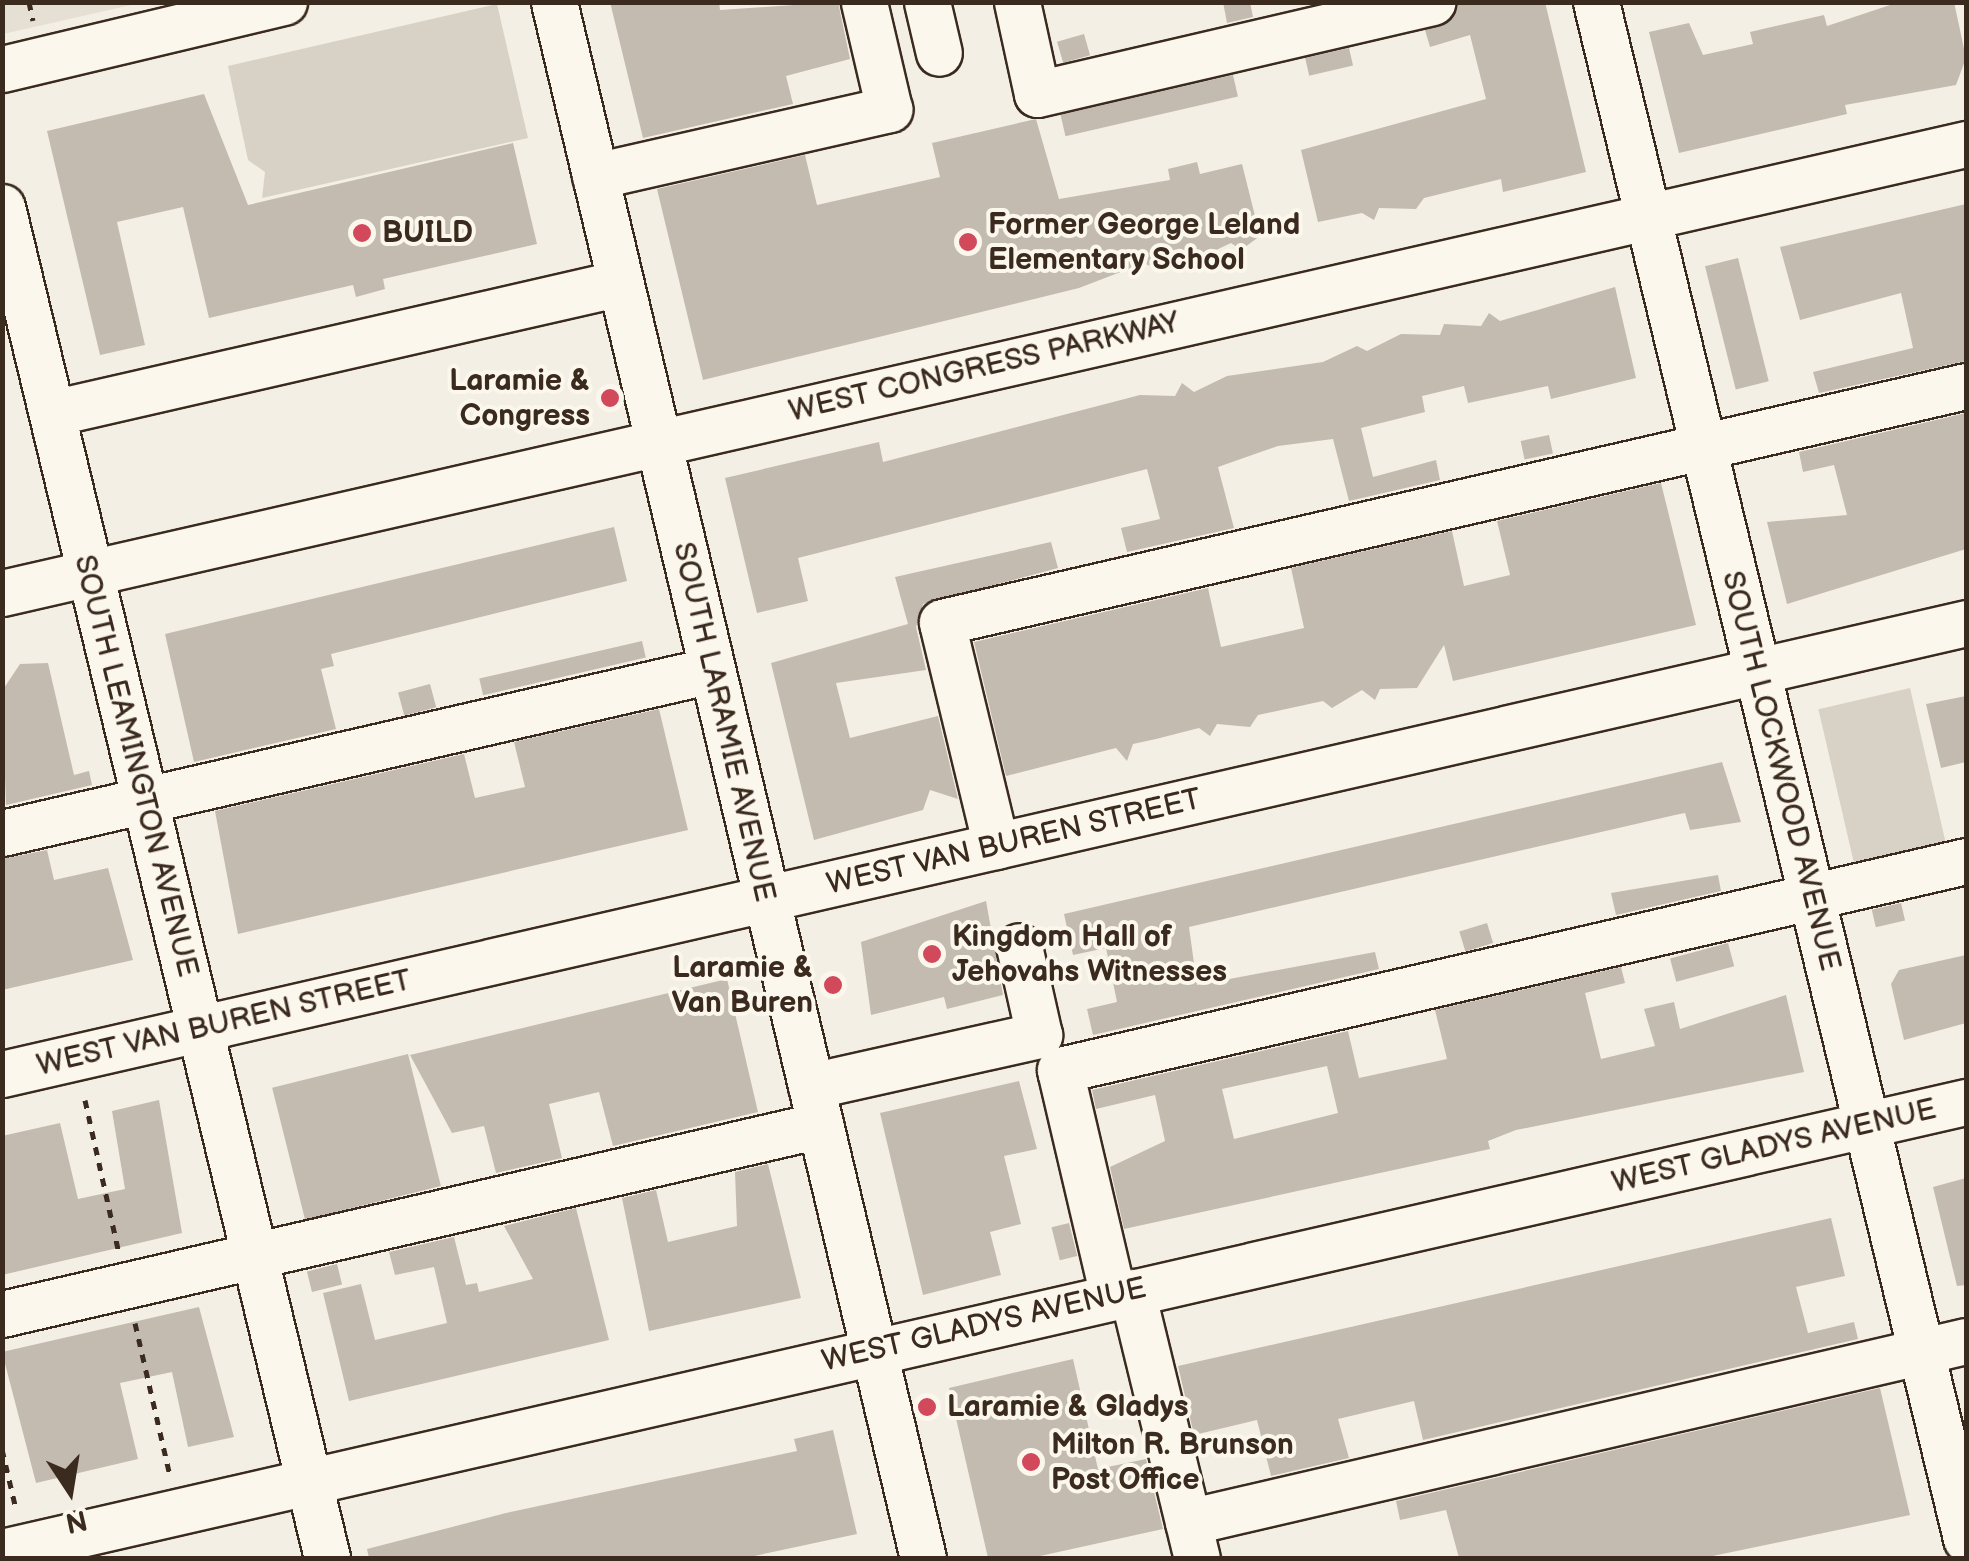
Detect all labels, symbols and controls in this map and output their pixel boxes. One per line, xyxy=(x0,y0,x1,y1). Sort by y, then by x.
place label: Former George Leland Elementary School xyxy=(988,207,1300,278)
place label: BUILD xyxy=(382,215,473,251)
marker: BUILD xyxy=(351,222,373,244)
marker: Former George Leland Elementary School xyxy=(957,231,979,253)
street label: WEST CONGRESS PARKWAY xyxy=(785,305,1183,429)
place label: Laramie & Congress xyxy=(449,363,590,434)
marker: Laramie & Congress xyxy=(599,387,621,409)
street label: SOUTH LARAMIE AVENUE xyxy=(665,539,783,905)
street label: SOUTH LEAMINGTON AVENUE xyxy=(66,551,206,981)
street label: SOUTH LOCKWOOD AVENUE xyxy=(1714,567,1848,975)
street label: WEST VAN BUREN STREET xyxy=(823,781,1205,903)
place label: Kingdom Hall of Jehovahs Witnesses xyxy=(952,919,1227,990)
marker: Kingdom Hall of Jehovahs Witnesses xyxy=(921,943,943,965)
place label: Laramie & Van Buren xyxy=(672,950,813,1020)
street label: WEST VAN BUREN STREET xyxy=(33,962,415,1084)
marker: Laramie & Van Buren xyxy=(822,974,844,996)
street label: WEST GLADYS AVENUE xyxy=(1608,1091,1940,1201)
street label: WEST GLADYS AVENUE xyxy=(818,1270,1150,1380)
place label: Laramie & Gladys xyxy=(947,1389,1189,1425)
marker: Laramie & Gladys xyxy=(916,1396,938,1418)
place label: Milton R. Brunson Post Office xyxy=(1051,1427,1294,1498)
north arrow xyxy=(20,1441,120,1541)
marker: Milton R. Brunson Post Office xyxy=(1020,1451,1042,1473)
text: N xyxy=(63,1503,90,1539)

